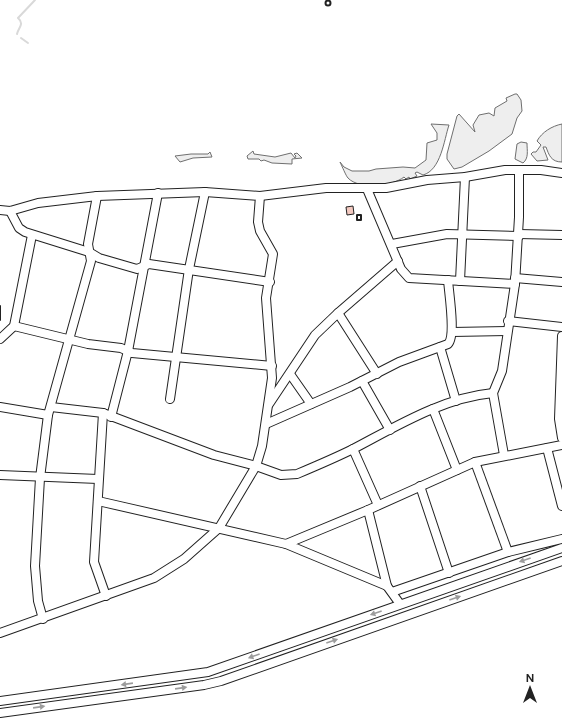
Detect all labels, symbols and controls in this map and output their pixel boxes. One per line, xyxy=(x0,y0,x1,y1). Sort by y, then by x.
one-way arrow xyxy=(519,557,531,563)
one-way arrow xyxy=(449,595,461,601)
one-way arrow xyxy=(370,610,382,616)
one-way arrow xyxy=(326,638,338,644)
one-way arrow xyxy=(247,654,259,660)
north arrow xyxy=(510,668,550,708)
text: N xyxy=(526,672,534,685)
one-way arrow xyxy=(121,681,133,687)
one-way arrow xyxy=(175,685,187,691)
one-way arrow xyxy=(33,704,45,710)

